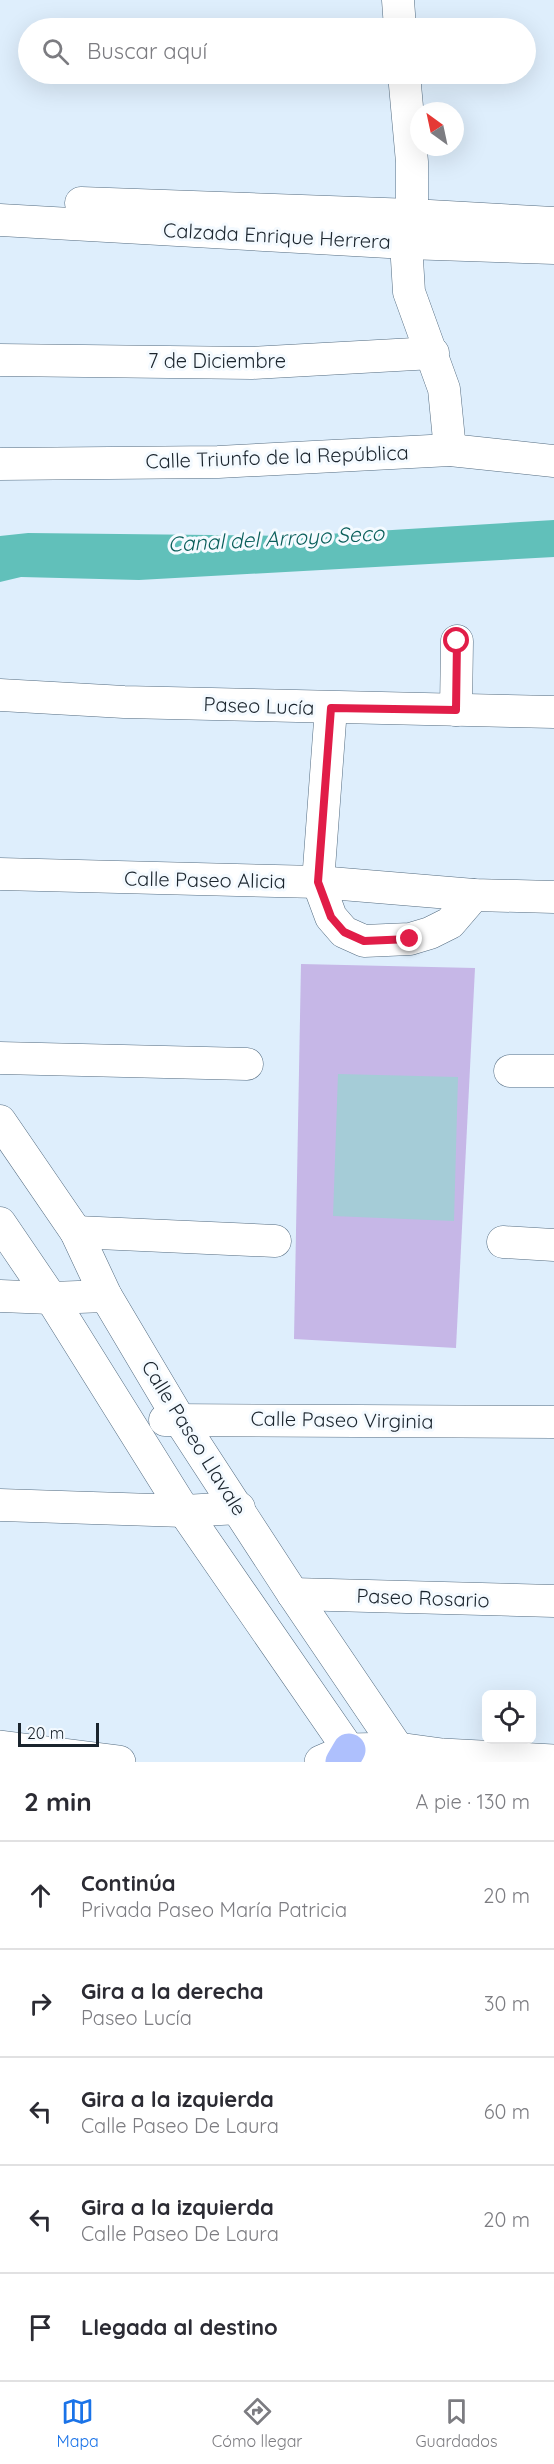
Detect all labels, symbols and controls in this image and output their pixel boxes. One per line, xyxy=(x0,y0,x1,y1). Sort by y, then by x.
search box xyxy=(18,18,536,84)
icon: search xyxy=(39,35,72,68)
text: Buscar aquí xyxy=(87,37,207,65)
north arrow xyxy=(410,102,464,156)
street label: Calzada Enrique Herrera xyxy=(163,217,391,254)
street label: 7 de Diciembre xyxy=(148,348,286,373)
street label: Calle Triunfo de la República xyxy=(145,439,409,474)
water label: Canal del Arroyo Seco xyxy=(167,519,386,557)
route start xyxy=(443,627,469,653)
street label: Paseo Lucía xyxy=(203,691,315,720)
street label: Calle Paseo Alicia xyxy=(124,866,286,893)
route end xyxy=(396,925,422,951)
street label: Calle Paseo Llavale xyxy=(137,1355,252,1520)
street label: Calle Paseo Virginia xyxy=(250,1405,434,1434)
street label: Paseo Rosario xyxy=(356,1583,490,1612)
map controls xyxy=(482,1690,536,1744)
button: locate xyxy=(482,1690,536,1744)
scale bar xyxy=(18,1720,99,1748)
text: 20 m xyxy=(27,1723,64,1743)
text: 2 min xyxy=(24,1785,92,1818)
text: A pie · 130 m xyxy=(416,1789,530,1814)
text: Continúa xyxy=(81,1869,176,1897)
icon: ahead xyxy=(24,1879,57,1912)
text: 20 m xyxy=(483,1883,530,1908)
text: Privada Paseo María Patricia xyxy=(81,1897,347,1922)
text: Gira a la derecha xyxy=(81,1977,264,2005)
icon: right xyxy=(24,1987,57,2020)
text: 30 m xyxy=(484,1991,530,2016)
text: Paseo Lucía xyxy=(81,2005,192,2030)
text: Gira a la izquierda xyxy=(81,2085,274,2113)
icon: left xyxy=(24,2095,57,2128)
text: 60 m xyxy=(484,2099,530,2124)
text: Calle Paseo De Laura xyxy=(81,2113,279,2138)
text: Gira a la izquierda xyxy=(81,2193,274,2221)
icon: left xyxy=(24,2203,57,2236)
text: 20 m xyxy=(483,2207,530,2232)
text: Calle Paseo De Laura xyxy=(81,2221,279,2246)
icon: arrive xyxy=(24,2311,57,2344)
text: Llegada al destino xyxy=(81,2313,278,2341)
tab: Mapa xyxy=(57,2395,99,2451)
tab: Cómo llegar xyxy=(212,2395,302,2451)
tab: Guardados xyxy=(415,2395,497,2451)

